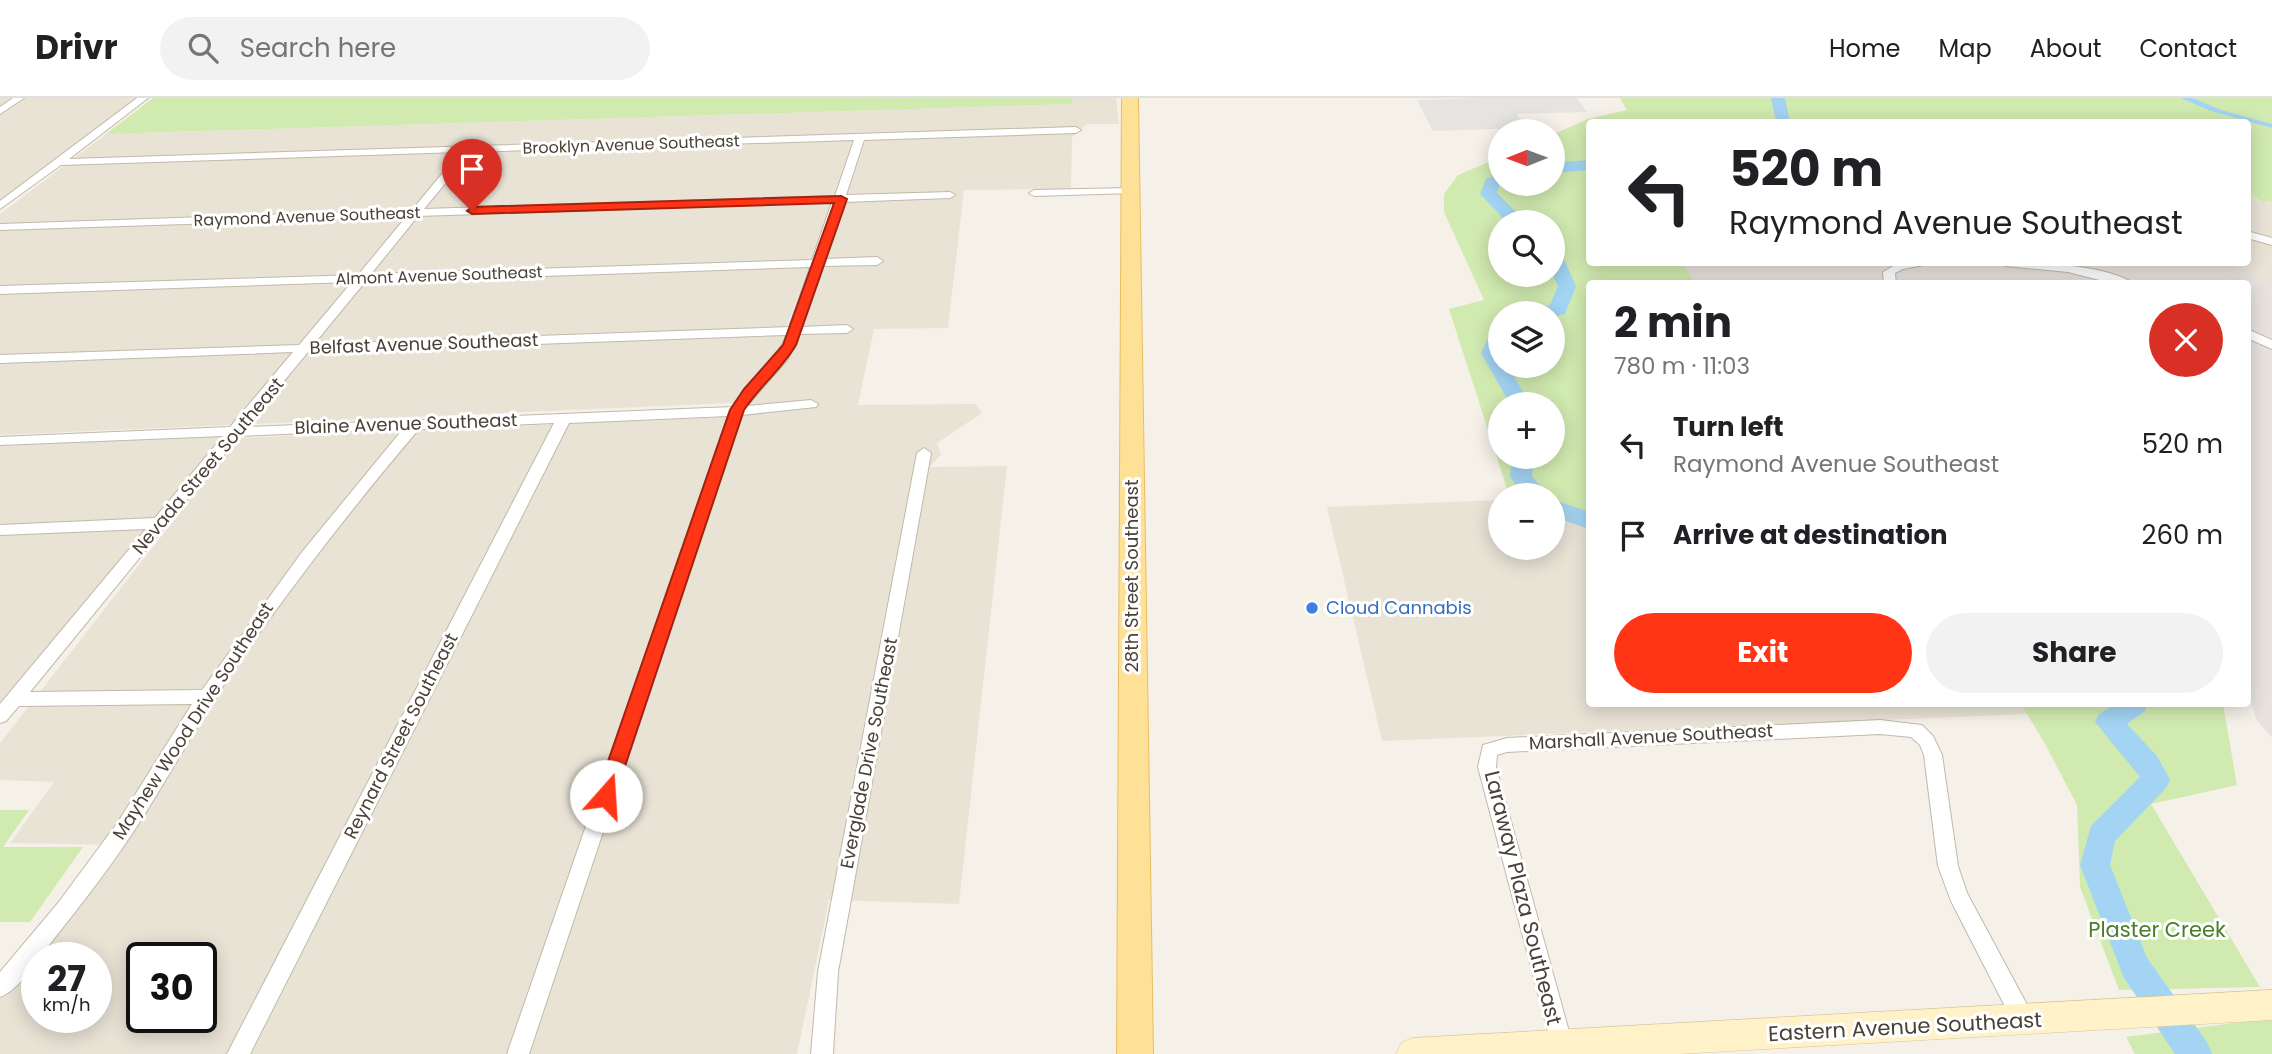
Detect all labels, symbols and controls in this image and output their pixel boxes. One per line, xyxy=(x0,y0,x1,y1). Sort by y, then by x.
search box xyxy=(160,17,650,80)
text: Drivr xyxy=(35,24,118,71)
icon: search xyxy=(184,29,222,67)
text: Search here xyxy=(240,30,396,66)
text: Home xyxy=(1829,32,1901,65)
text: Map xyxy=(1939,32,1992,65)
text: About xyxy=(2030,32,2101,65)
text: Contact xyxy=(2139,32,2237,65)
north arrow xyxy=(1488,119,1564,196)
map controls xyxy=(1488,119,1565,560)
street label: Brooklyn Avenue Southeast xyxy=(522,129,740,160)
text: 520 m xyxy=(1729,135,1883,203)
pin xyxy=(442,139,502,211)
icon: left xyxy=(1614,147,1705,238)
icon: arrive xyxy=(453,150,491,188)
text: Raymond Avenue Southeast xyxy=(1729,200,2183,245)
street label: Raymond Avenue Southeast xyxy=(193,201,421,232)
button: search xyxy=(1488,210,1565,287)
street label: Almont Avenue Southeast xyxy=(335,260,543,291)
text: 2 min xyxy=(1614,293,1732,352)
button: layers xyxy=(1488,301,1565,378)
button: close xyxy=(2149,303,2223,377)
street label: Belfast Avenue Southeast xyxy=(309,327,539,360)
text: 780 m · 11:03 xyxy=(1614,350,1750,382)
street label: Nevada Street Southeast xyxy=(126,372,289,559)
button: + xyxy=(1488,392,1565,469)
street label: Blaine Avenue Southeast xyxy=(294,407,518,440)
text: Turn left xyxy=(1673,409,1784,445)
icon: left xyxy=(1614,426,1652,464)
text: 520 m xyxy=(2142,426,2223,462)
text: Raymond Avenue Southeast xyxy=(1673,448,1999,480)
street label: 28th Street Southeast xyxy=(1119,479,1144,673)
button: − xyxy=(1488,483,1565,560)
icon: arrive xyxy=(1614,517,1652,555)
text: Arrive at destination xyxy=(1673,517,1948,553)
text: 260 m xyxy=(2141,517,2223,553)
place label: Cloud Cannabis xyxy=(1326,595,1472,620)
street label: Mayhew Wood Drive Southeast xyxy=(106,597,279,844)
marker: Cloud Cannabis xyxy=(1304,600,1320,616)
button: Exit xyxy=(1614,613,1912,693)
button: Share xyxy=(1926,613,2223,693)
street label: Reynard Street Southeast xyxy=(338,628,463,843)
street label: Everglade Drive Southeast xyxy=(834,635,903,871)
street label: Marshall Avenue Southeast xyxy=(1528,718,1774,755)
position arrow xyxy=(569,759,643,833)
street label: Laraway Plaza Southeast xyxy=(1478,768,1569,1028)
park label: Plaster Creek xyxy=(2088,915,2226,944)
speed limit sign: 30 xyxy=(126,942,217,1033)
text: 27 xyxy=(47,954,86,1003)
text: km/h xyxy=(43,992,90,1017)
street label: Eastern Avenue Southeast xyxy=(1767,1005,2043,1048)

